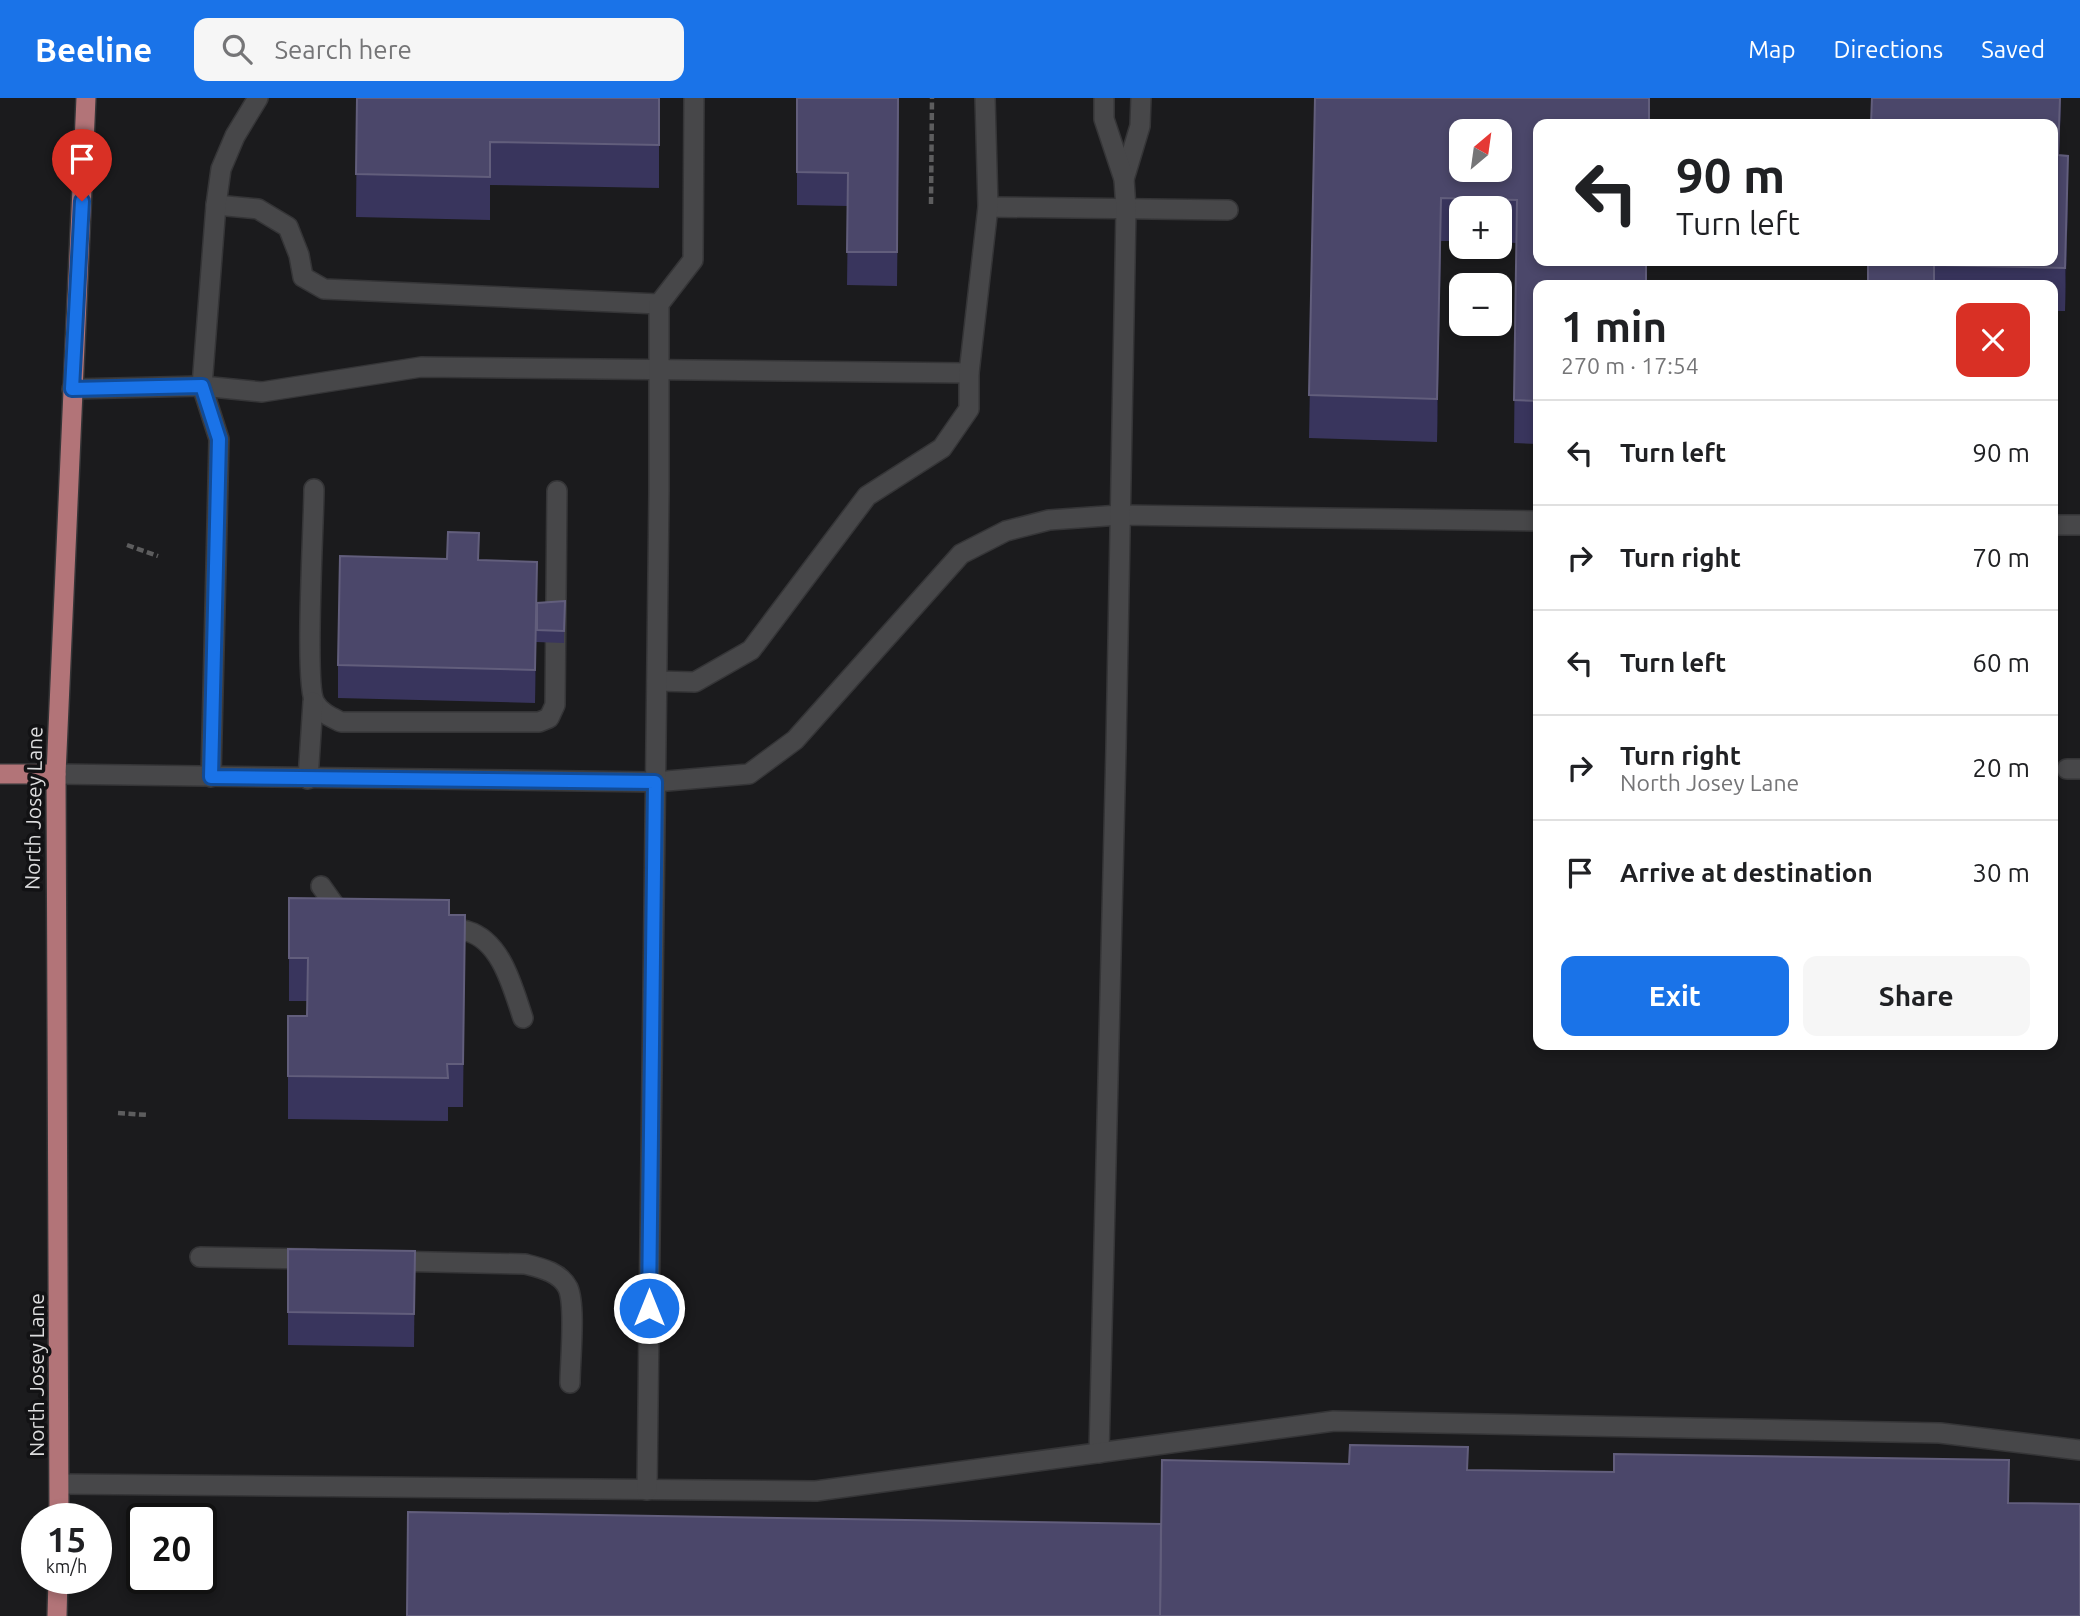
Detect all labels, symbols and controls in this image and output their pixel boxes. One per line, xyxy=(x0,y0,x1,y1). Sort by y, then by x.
search box xyxy=(194,18,684,81)
icon: search xyxy=(218,30,256,68)
text: Beeline xyxy=(35,31,152,68)
text: Search here xyxy=(274,35,412,64)
text: Map xyxy=(1748,36,1795,63)
text: Directions xyxy=(1833,36,1943,63)
text: Saved xyxy=(1981,36,2045,63)
north arrow xyxy=(1449,119,1512,182)
map controls xyxy=(1449,119,1512,336)
pin xyxy=(52,129,112,201)
icon: arrive xyxy=(63,140,101,178)
icon: left xyxy=(1561,147,1652,238)
text: 90 m xyxy=(1676,147,1785,202)
button: + xyxy=(1449,196,1512,259)
text: Turn left xyxy=(1676,205,1800,241)
button: − xyxy=(1449,273,1512,336)
text: 1 min xyxy=(1561,303,1667,350)
button: close xyxy=(1956,303,2030,377)
text: 270 m · 17:54 xyxy=(1561,353,1699,378)
icon: left xyxy=(1561,434,1599,472)
text: Turn left xyxy=(1620,438,1726,467)
text: 90 m xyxy=(1972,438,2030,467)
icon: right xyxy=(1561,539,1599,577)
text: Turn right xyxy=(1620,543,1741,572)
text: 70 m xyxy=(1972,543,2030,572)
icon: left xyxy=(1561,644,1599,682)
text: Turn left xyxy=(1620,648,1726,677)
text: 60 m xyxy=(1972,648,2030,677)
street label: North Josey Lane xyxy=(20,726,46,890)
text: Turn right xyxy=(1620,741,1741,770)
icon: right xyxy=(1561,749,1599,787)
text: 20 m xyxy=(1972,753,2030,782)
text: North Josey Lane xyxy=(1620,770,1799,795)
icon: arrive xyxy=(1561,854,1599,892)
text: Arrive at destination xyxy=(1620,858,1873,887)
text: 30 m xyxy=(1972,858,2030,887)
button: Exit xyxy=(1561,956,1789,1036)
button: Share xyxy=(1803,956,2030,1036)
position arrow xyxy=(612,1271,686,1345)
street label: North Josey Lane xyxy=(24,1293,48,1457)
speed limit sign: 20 xyxy=(126,1503,217,1594)
text: 15 xyxy=(47,1519,86,1559)
text: km/h xyxy=(46,1556,87,1576)

